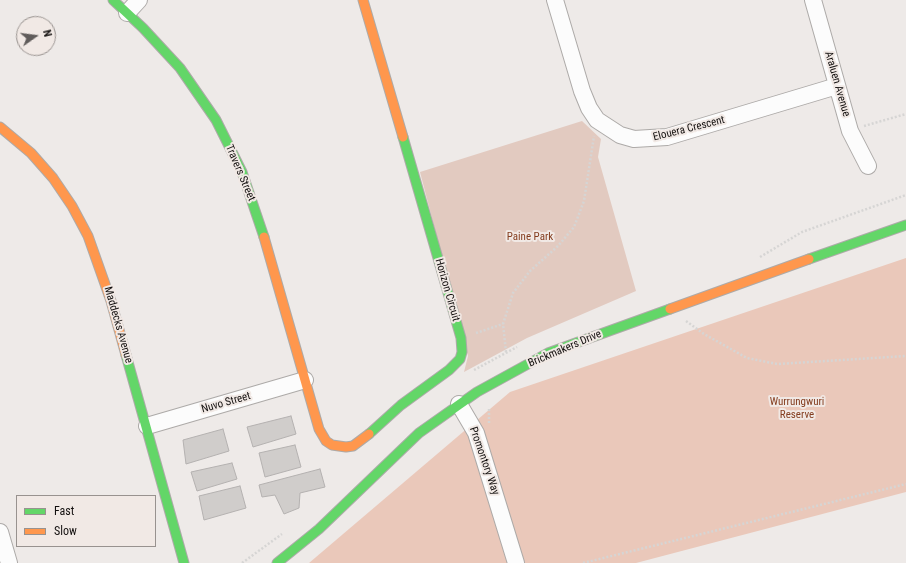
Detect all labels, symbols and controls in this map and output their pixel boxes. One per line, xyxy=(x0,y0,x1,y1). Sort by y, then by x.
north arrow xyxy=(16,16,56,56)
text: N xyxy=(40,28,54,38)
street label: Araluen Avenue xyxy=(821,50,853,118)
street label: Elouera Crescent xyxy=(652,114,726,144)
street label: Travers Street xyxy=(222,143,258,203)
park label: Paine Park xyxy=(507,230,553,244)
street label: Horizon Circuit xyxy=(432,257,462,323)
street label: Maddecks Avenue xyxy=(101,285,135,365)
street label: Brickmakers Drive xyxy=(526,328,604,370)
street label: Nuvo Street xyxy=(200,390,252,416)
park label: Wurrungwuri Reserve xyxy=(770,395,824,421)
street label: Promontory Way xyxy=(466,425,502,497)
legend xyxy=(16,495,156,547)
text: Fast xyxy=(54,504,74,518)
text: Slow xyxy=(54,524,77,538)

